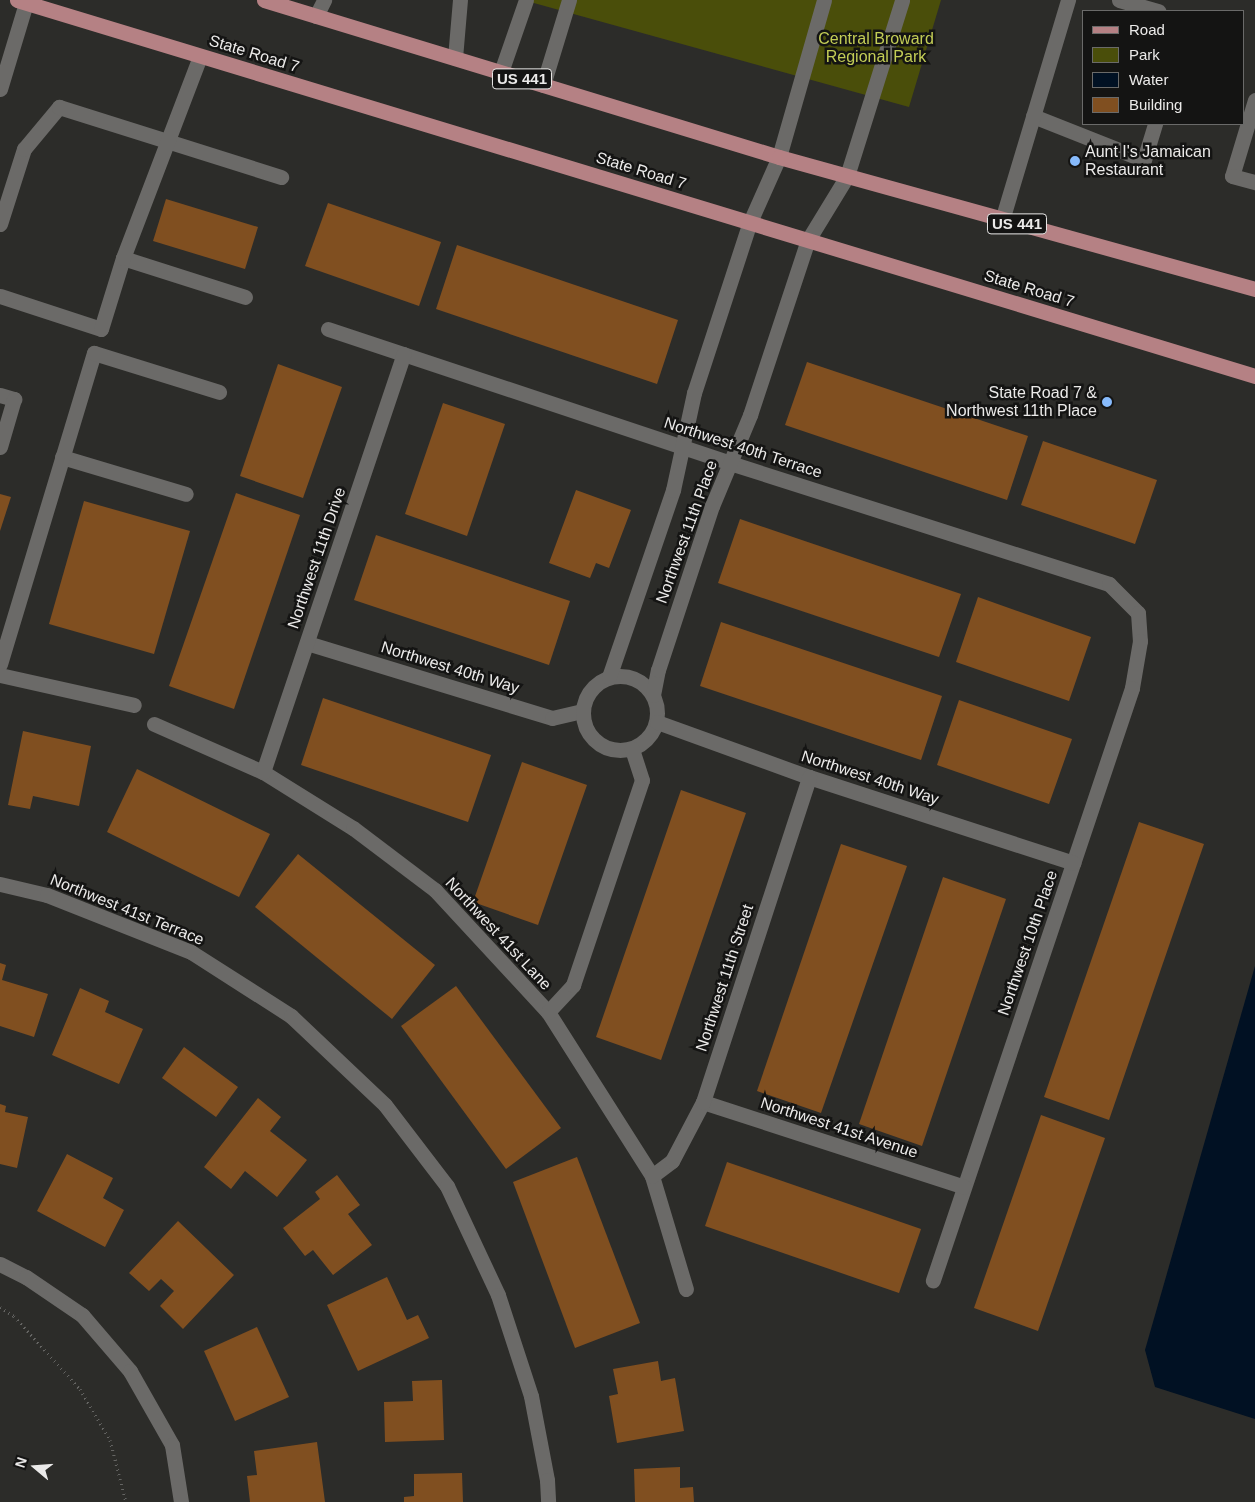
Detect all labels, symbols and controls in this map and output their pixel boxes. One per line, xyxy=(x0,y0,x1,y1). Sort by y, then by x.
legend xyxy=(1082,10,1245,125)
text: Road xyxy=(1129,21,1165,38)
park label: Central Broward Regional Park xyxy=(818,29,934,67)
street label: State Road 7 xyxy=(207,31,301,77)
text: Park xyxy=(1129,46,1160,63)
road number: US 441 xyxy=(491,66,553,92)
text: Water xyxy=(1129,71,1168,88)
text: Building xyxy=(1129,96,1182,113)
place label: Aunt I's Jamaican Restaurant xyxy=(1085,142,1211,180)
street label: State Road 7 xyxy=(594,148,688,194)
marker: Aunt I's Jamaican Restaurant xyxy=(1069,155,1081,167)
road number: US 441 xyxy=(986,212,1048,236)
street label: State Road 7 xyxy=(982,266,1076,312)
place label: State Road 7 & Northwest 11th Place xyxy=(946,383,1097,421)
marker: State Road 7 & Northwest 11th Place xyxy=(1101,396,1113,408)
street label: Northwest 40th Terrace xyxy=(661,413,825,483)
street label: Northwest 11th Place xyxy=(652,458,722,606)
street label: Northwest 11th Drive xyxy=(284,485,350,631)
street label: Northwest 40th Way xyxy=(379,638,521,698)
street label: Northwest 40th Way xyxy=(799,747,941,809)
street label: Northwest 10th Place xyxy=(994,868,1062,1018)
street label: Northwest 41st Terrace xyxy=(47,870,207,950)
street label: Northwest 41st Lane xyxy=(441,874,555,994)
street label: Northwest 11th Street xyxy=(692,902,758,1054)
street label: Northwest 41st Avenue xyxy=(758,1093,920,1163)
north arrow xyxy=(10,1442,60,1492)
text: N xyxy=(12,1455,30,1470)

